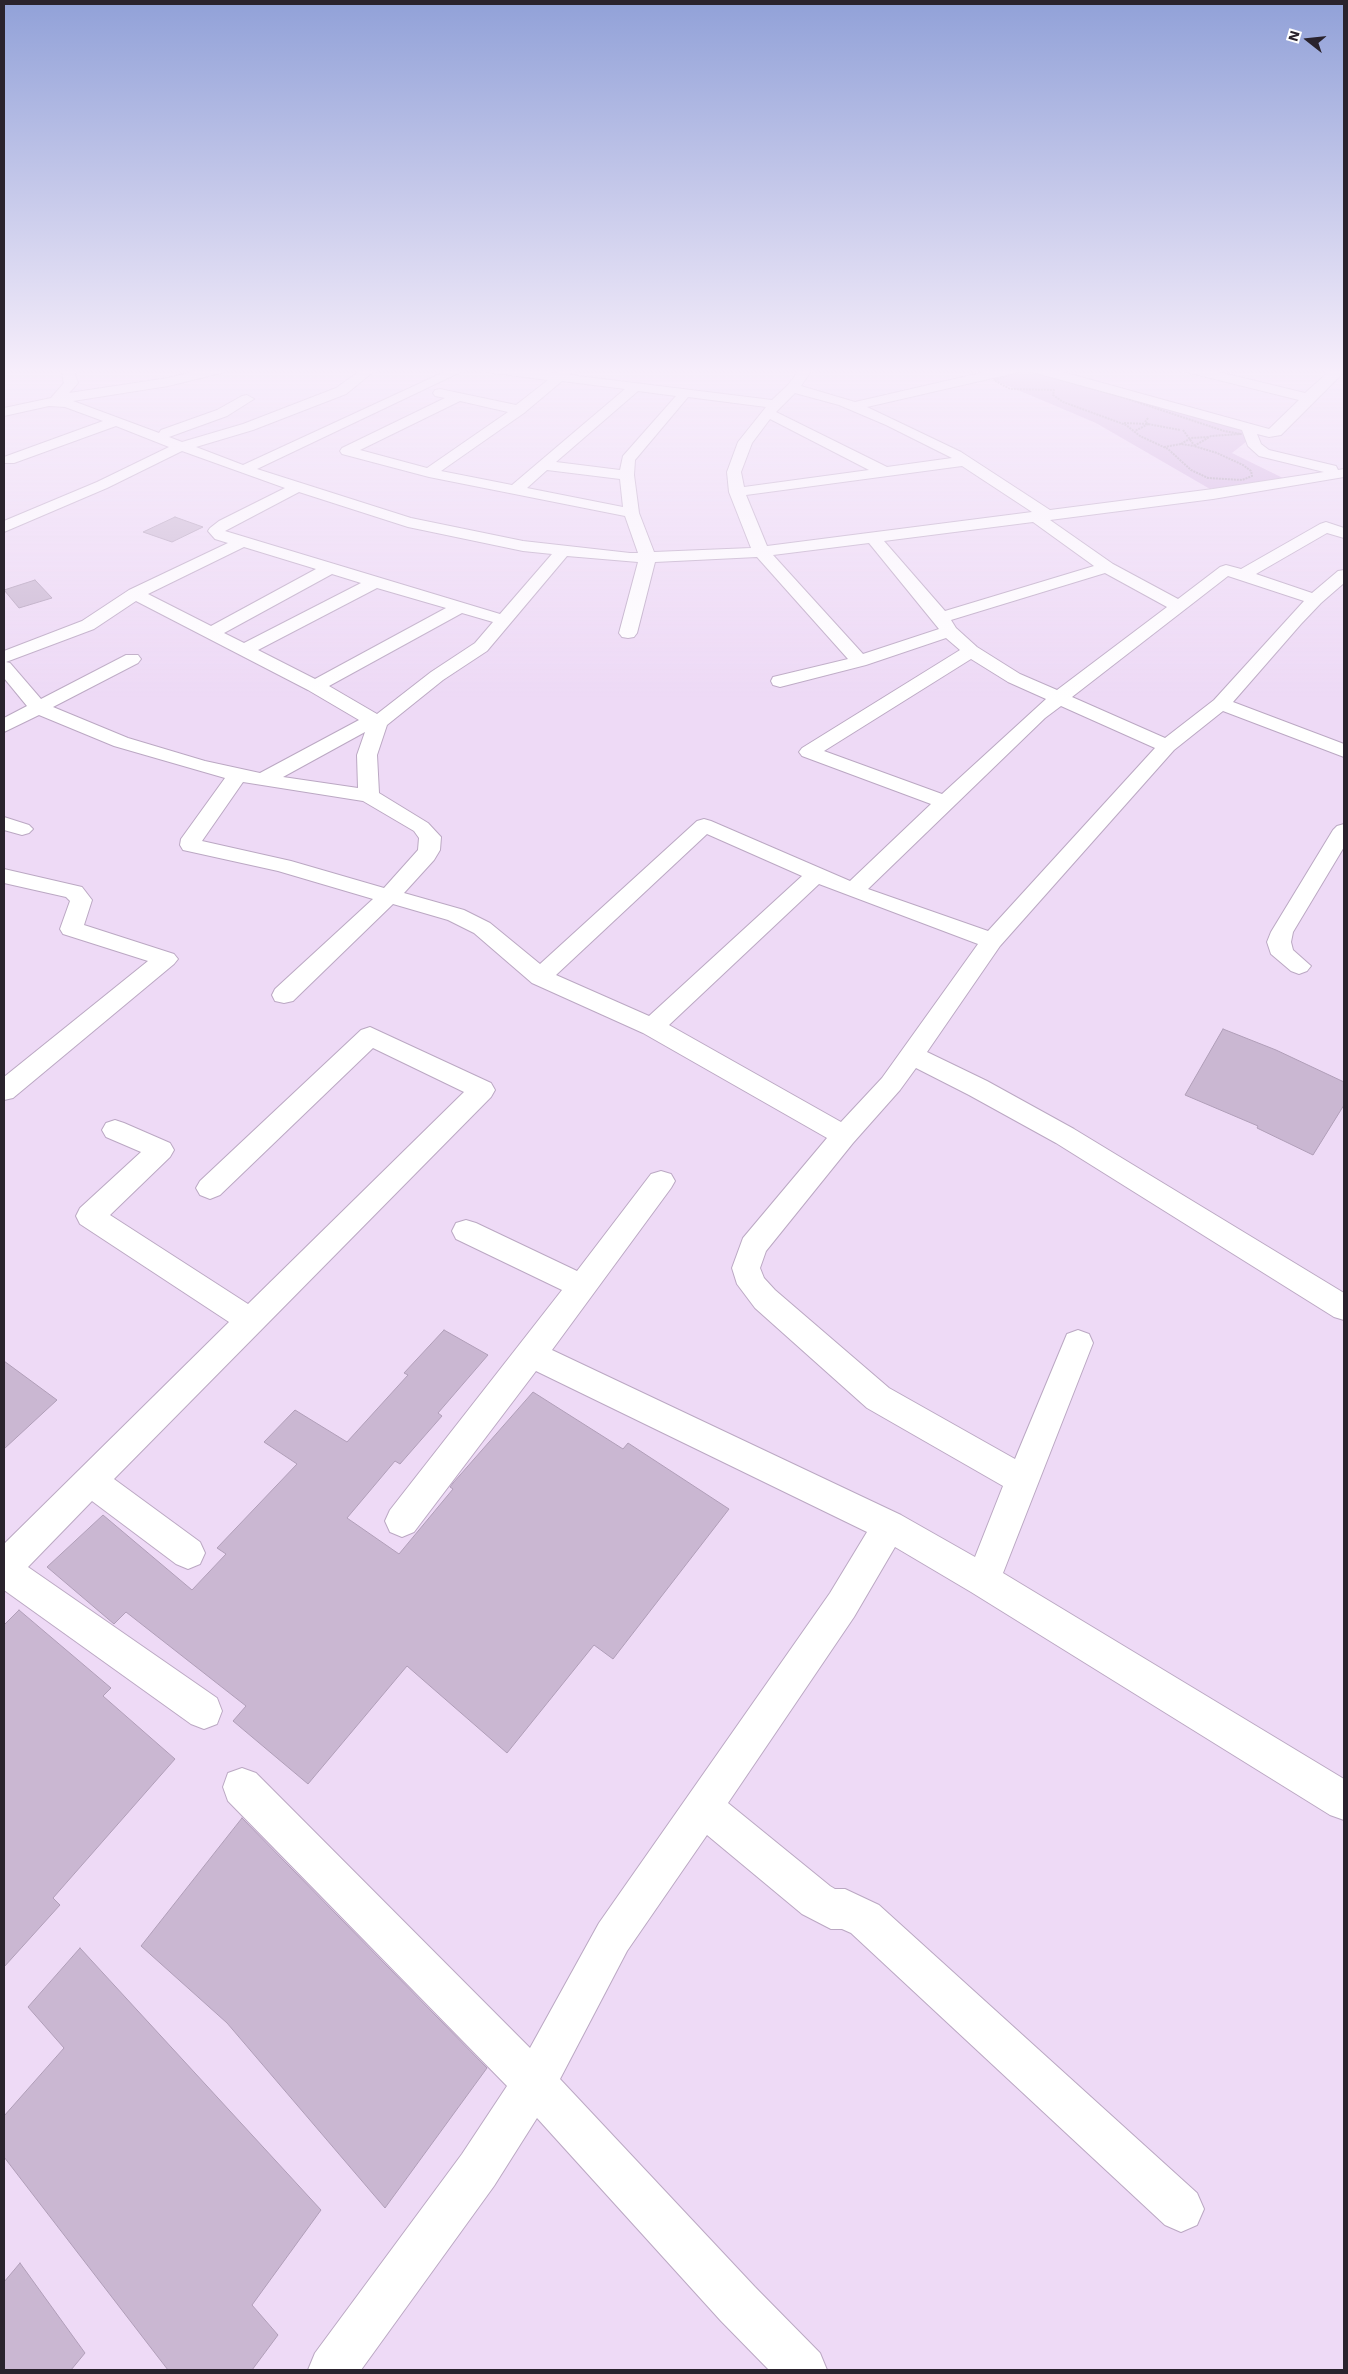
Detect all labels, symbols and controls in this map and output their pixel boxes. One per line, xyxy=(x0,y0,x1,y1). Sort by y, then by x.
north arrow xyxy=(1283,15,1333,65)
text: N xyxy=(1284,29,1303,43)

